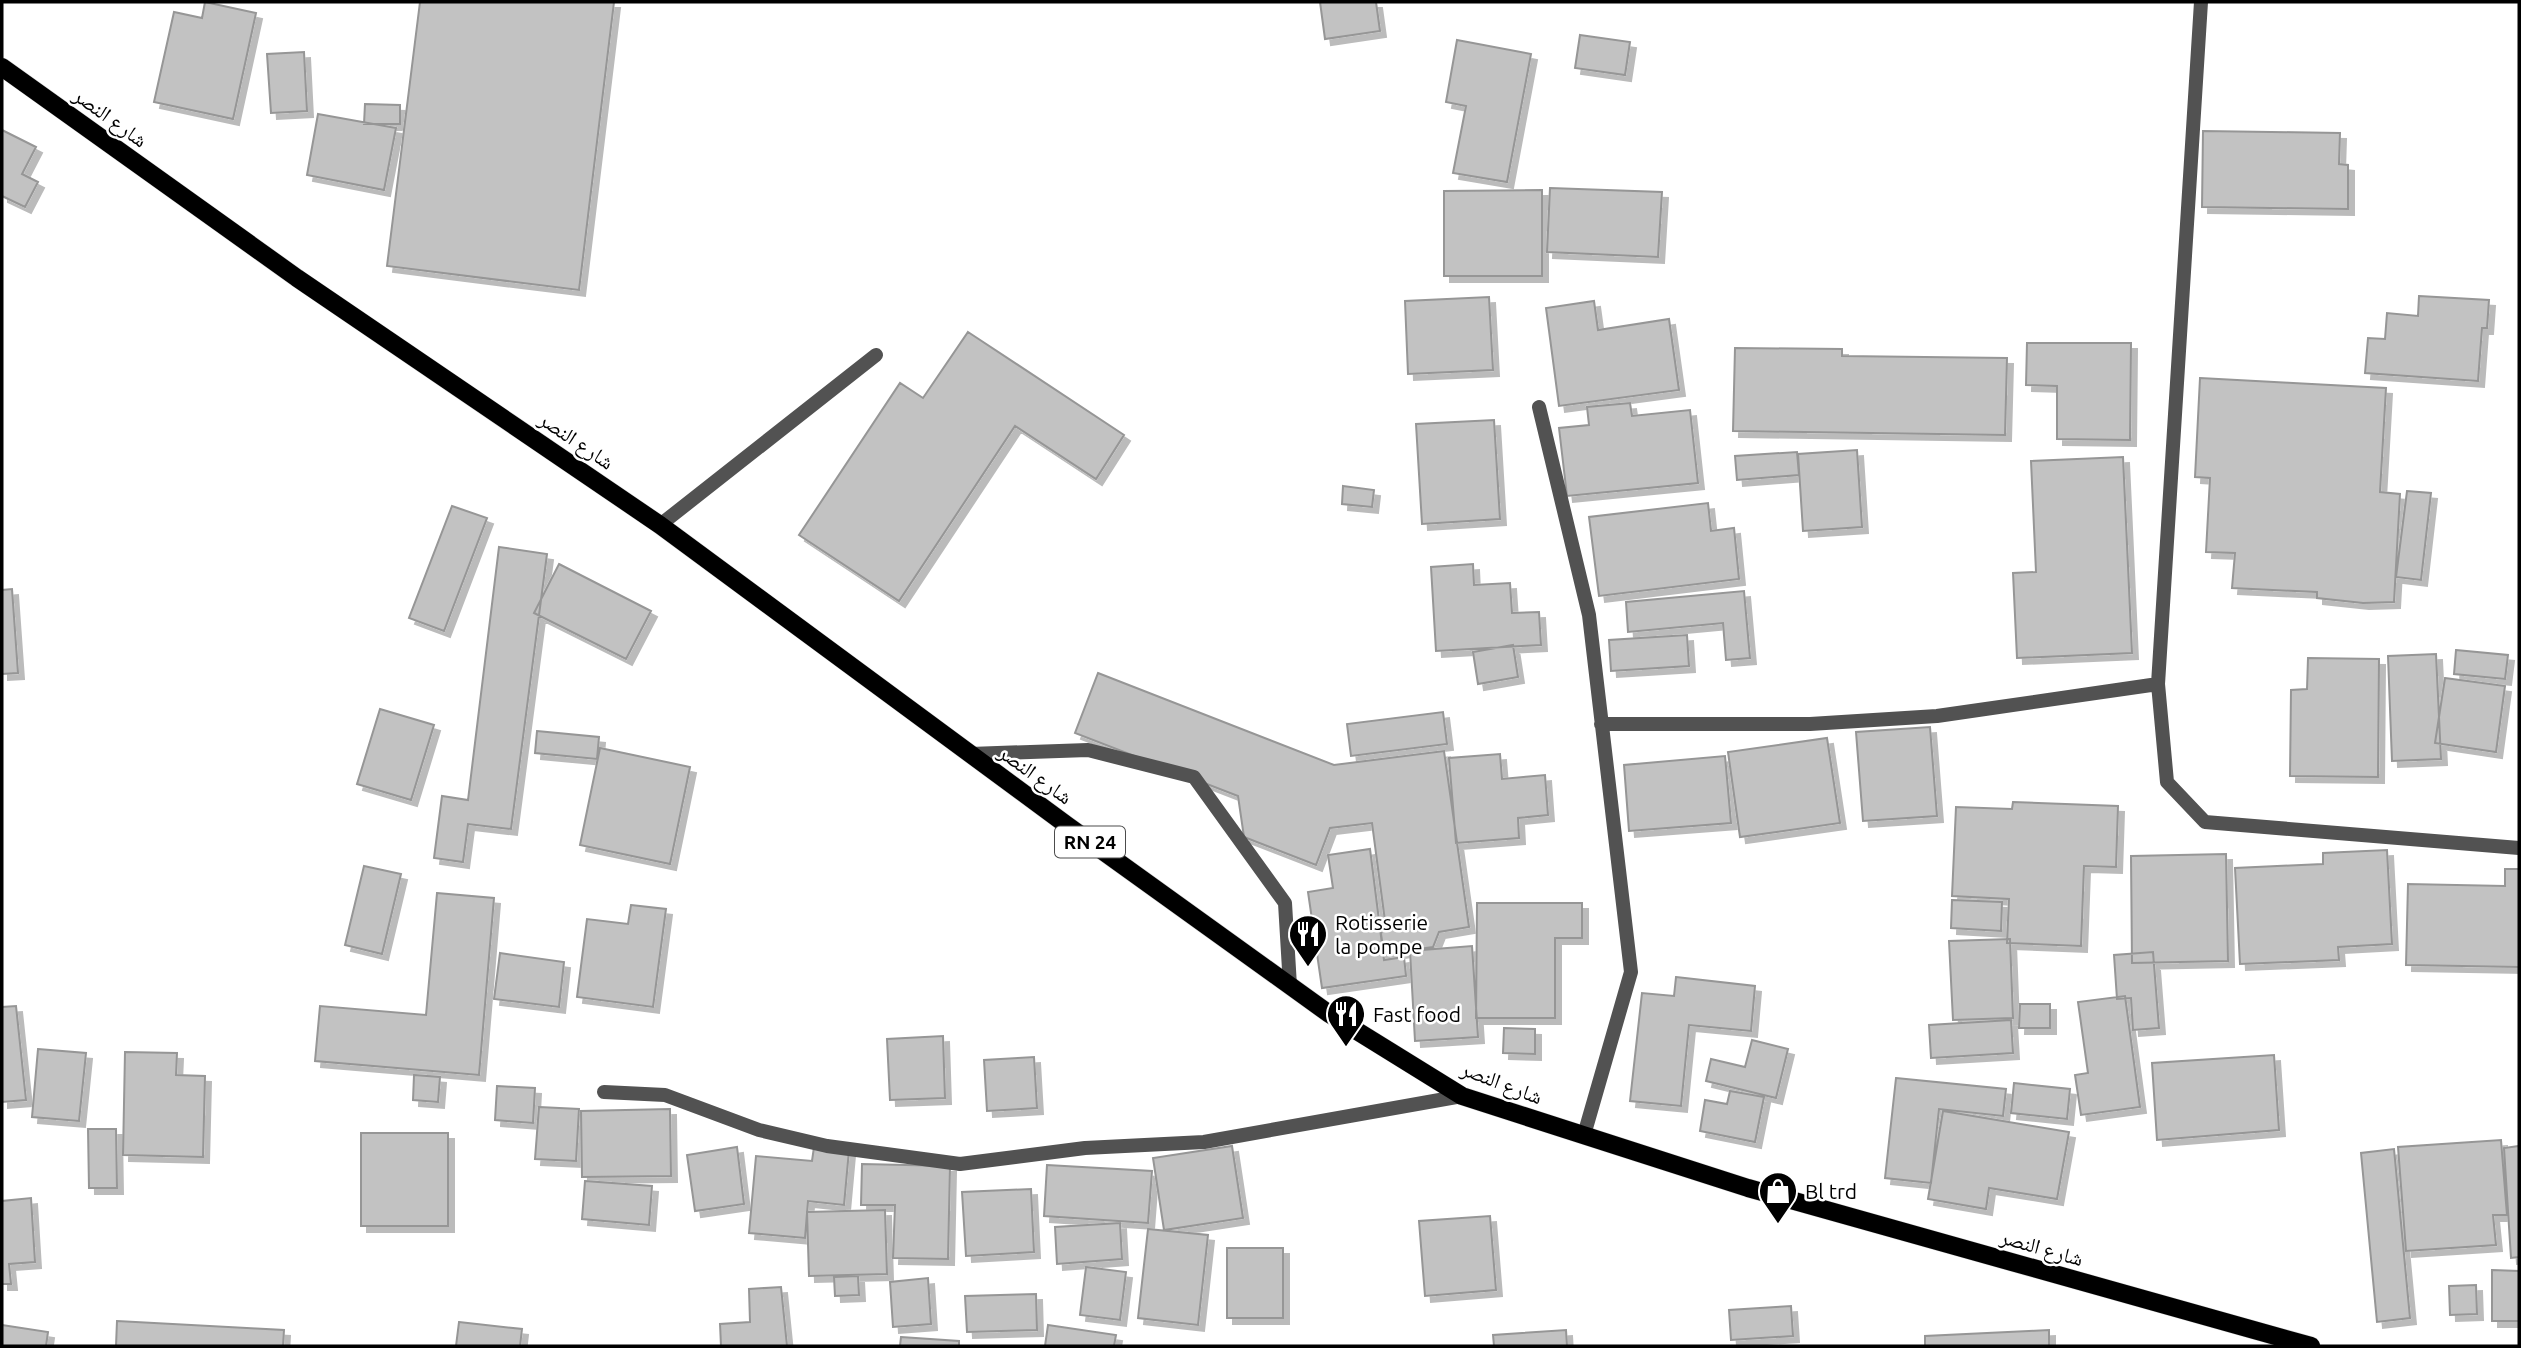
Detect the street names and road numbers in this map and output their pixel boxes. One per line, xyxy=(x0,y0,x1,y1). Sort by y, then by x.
street label: شارع النصر xyxy=(68,82,152,153)
street label: شارع النصر xyxy=(533,406,619,475)
street label: شارع النصر xyxy=(993,739,1077,810)
road number: RN 24 xyxy=(1055,827,1125,858)
street label: شارع النصر xyxy=(1456,1055,1546,1110)
street label: شارع النصر xyxy=(1996,1223,2086,1272)

